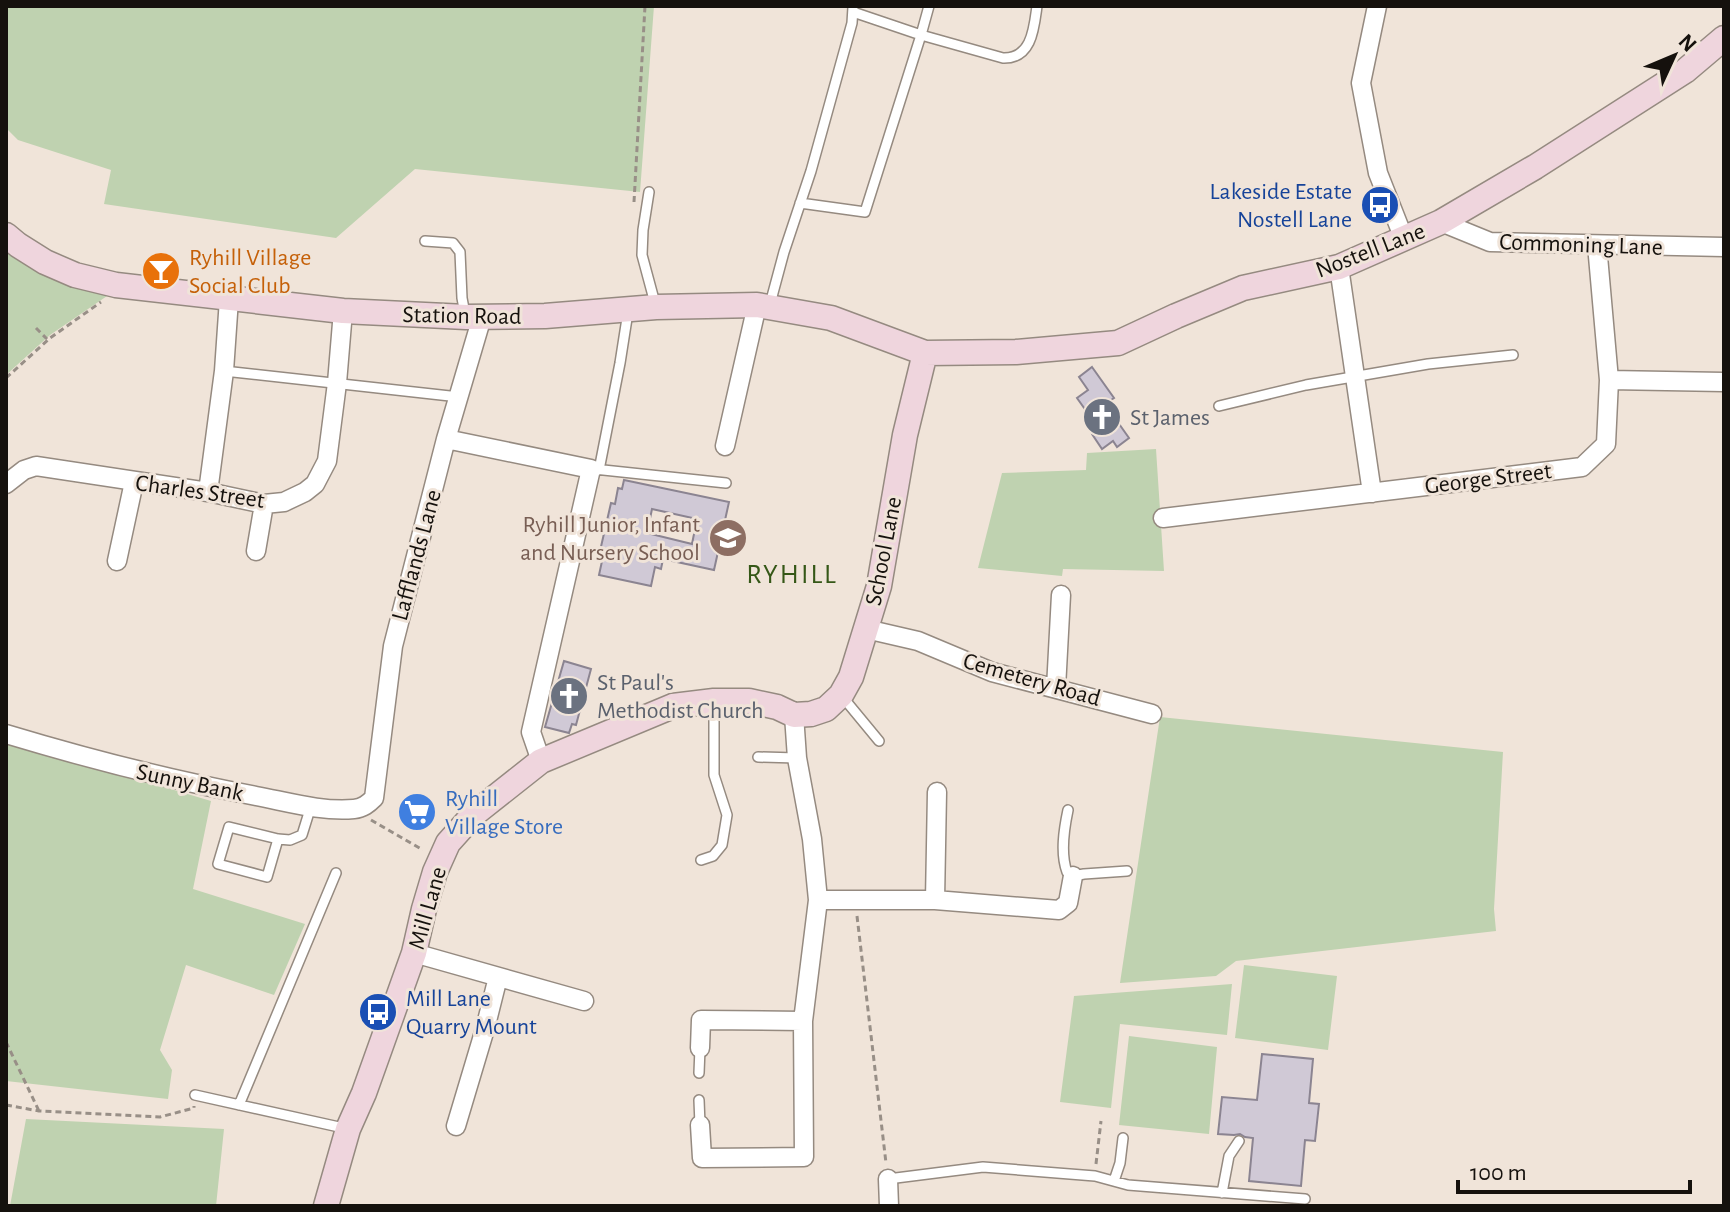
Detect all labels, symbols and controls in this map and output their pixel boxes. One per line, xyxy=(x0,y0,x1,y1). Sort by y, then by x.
north arrow xyxy=(1634,16,1714,96)
text: N xyxy=(1674,30,1701,56)
place label: Lakeside Estate Nostell Lane xyxy=(1210,180,1352,232)
bus stop icon: Lakeside Estate Nostell Lane xyxy=(1359,184,1401,226)
street label: Nostell Lane xyxy=(1312,219,1428,283)
street label: Commoning Lane xyxy=(1499,230,1663,260)
place label: Ryhill Village Social Club xyxy=(189,246,311,298)
bar icon: Ryhill Village Social Club xyxy=(140,250,182,292)
street label: Station Road xyxy=(402,303,522,329)
church icon: St James xyxy=(1081,396,1123,438)
place label: St James xyxy=(1130,406,1210,430)
street label: George Street xyxy=(1423,459,1553,499)
street label: Charles Street xyxy=(134,471,266,513)
street label: Lafflands Lane xyxy=(388,487,446,623)
street label: School Lane xyxy=(862,495,906,608)
place label: Ryhill Junior, Infant and Nursery School xyxy=(520,513,700,565)
school or university icon: Ryhill Junior, Infant and Nursery School xyxy=(707,517,749,559)
district label: RYHILL xyxy=(746,561,838,589)
street label: Cemetery Road xyxy=(960,649,1103,711)
place label: St Paul's Methodist Church xyxy=(597,671,764,723)
church icon: St Paul's Methodist Church xyxy=(548,675,590,717)
street label: Sunny Bank xyxy=(134,760,245,806)
place label: Ryhill Village Store xyxy=(445,787,563,839)
supermarket icon: Ryhill Village Store xyxy=(396,791,438,833)
street label: Mill Lane xyxy=(405,864,451,952)
place label: Mill Lane Quarry Mount xyxy=(406,987,537,1039)
bus stop icon: Mill Lane Quarry Mount xyxy=(357,991,399,1033)
scale bar xyxy=(1458,1144,1690,1194)
text: 100 m xyxy=(1470,1161,1527,1185)

